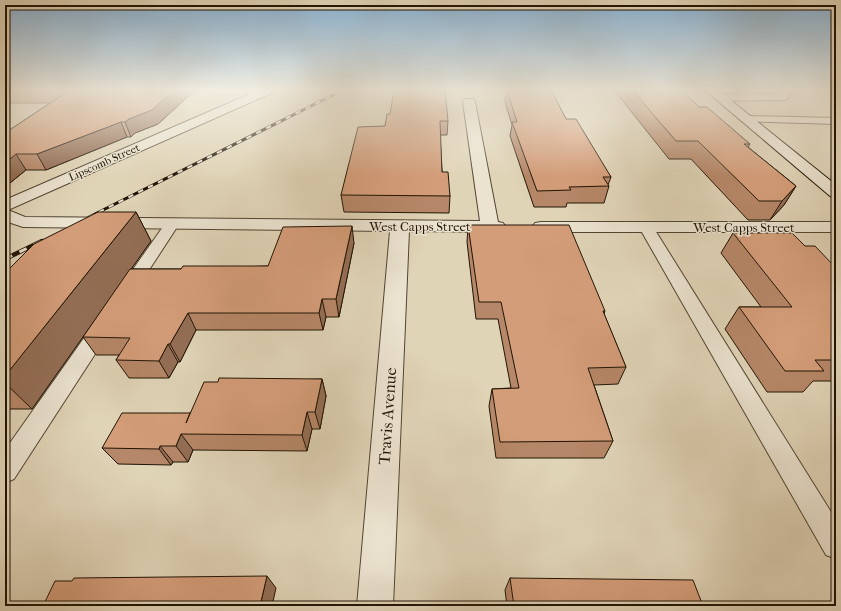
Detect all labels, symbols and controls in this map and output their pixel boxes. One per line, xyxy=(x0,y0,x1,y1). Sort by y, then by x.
street label: Lipscomb Street xyxy=(67,141,142,184)
street label: West Capps Street xyxy=(368,219,471,234)
street label: West Capps Street xyxy=(692,220,795,235)
street label: Travis Avenue xyxy=(375,367,400,465)

